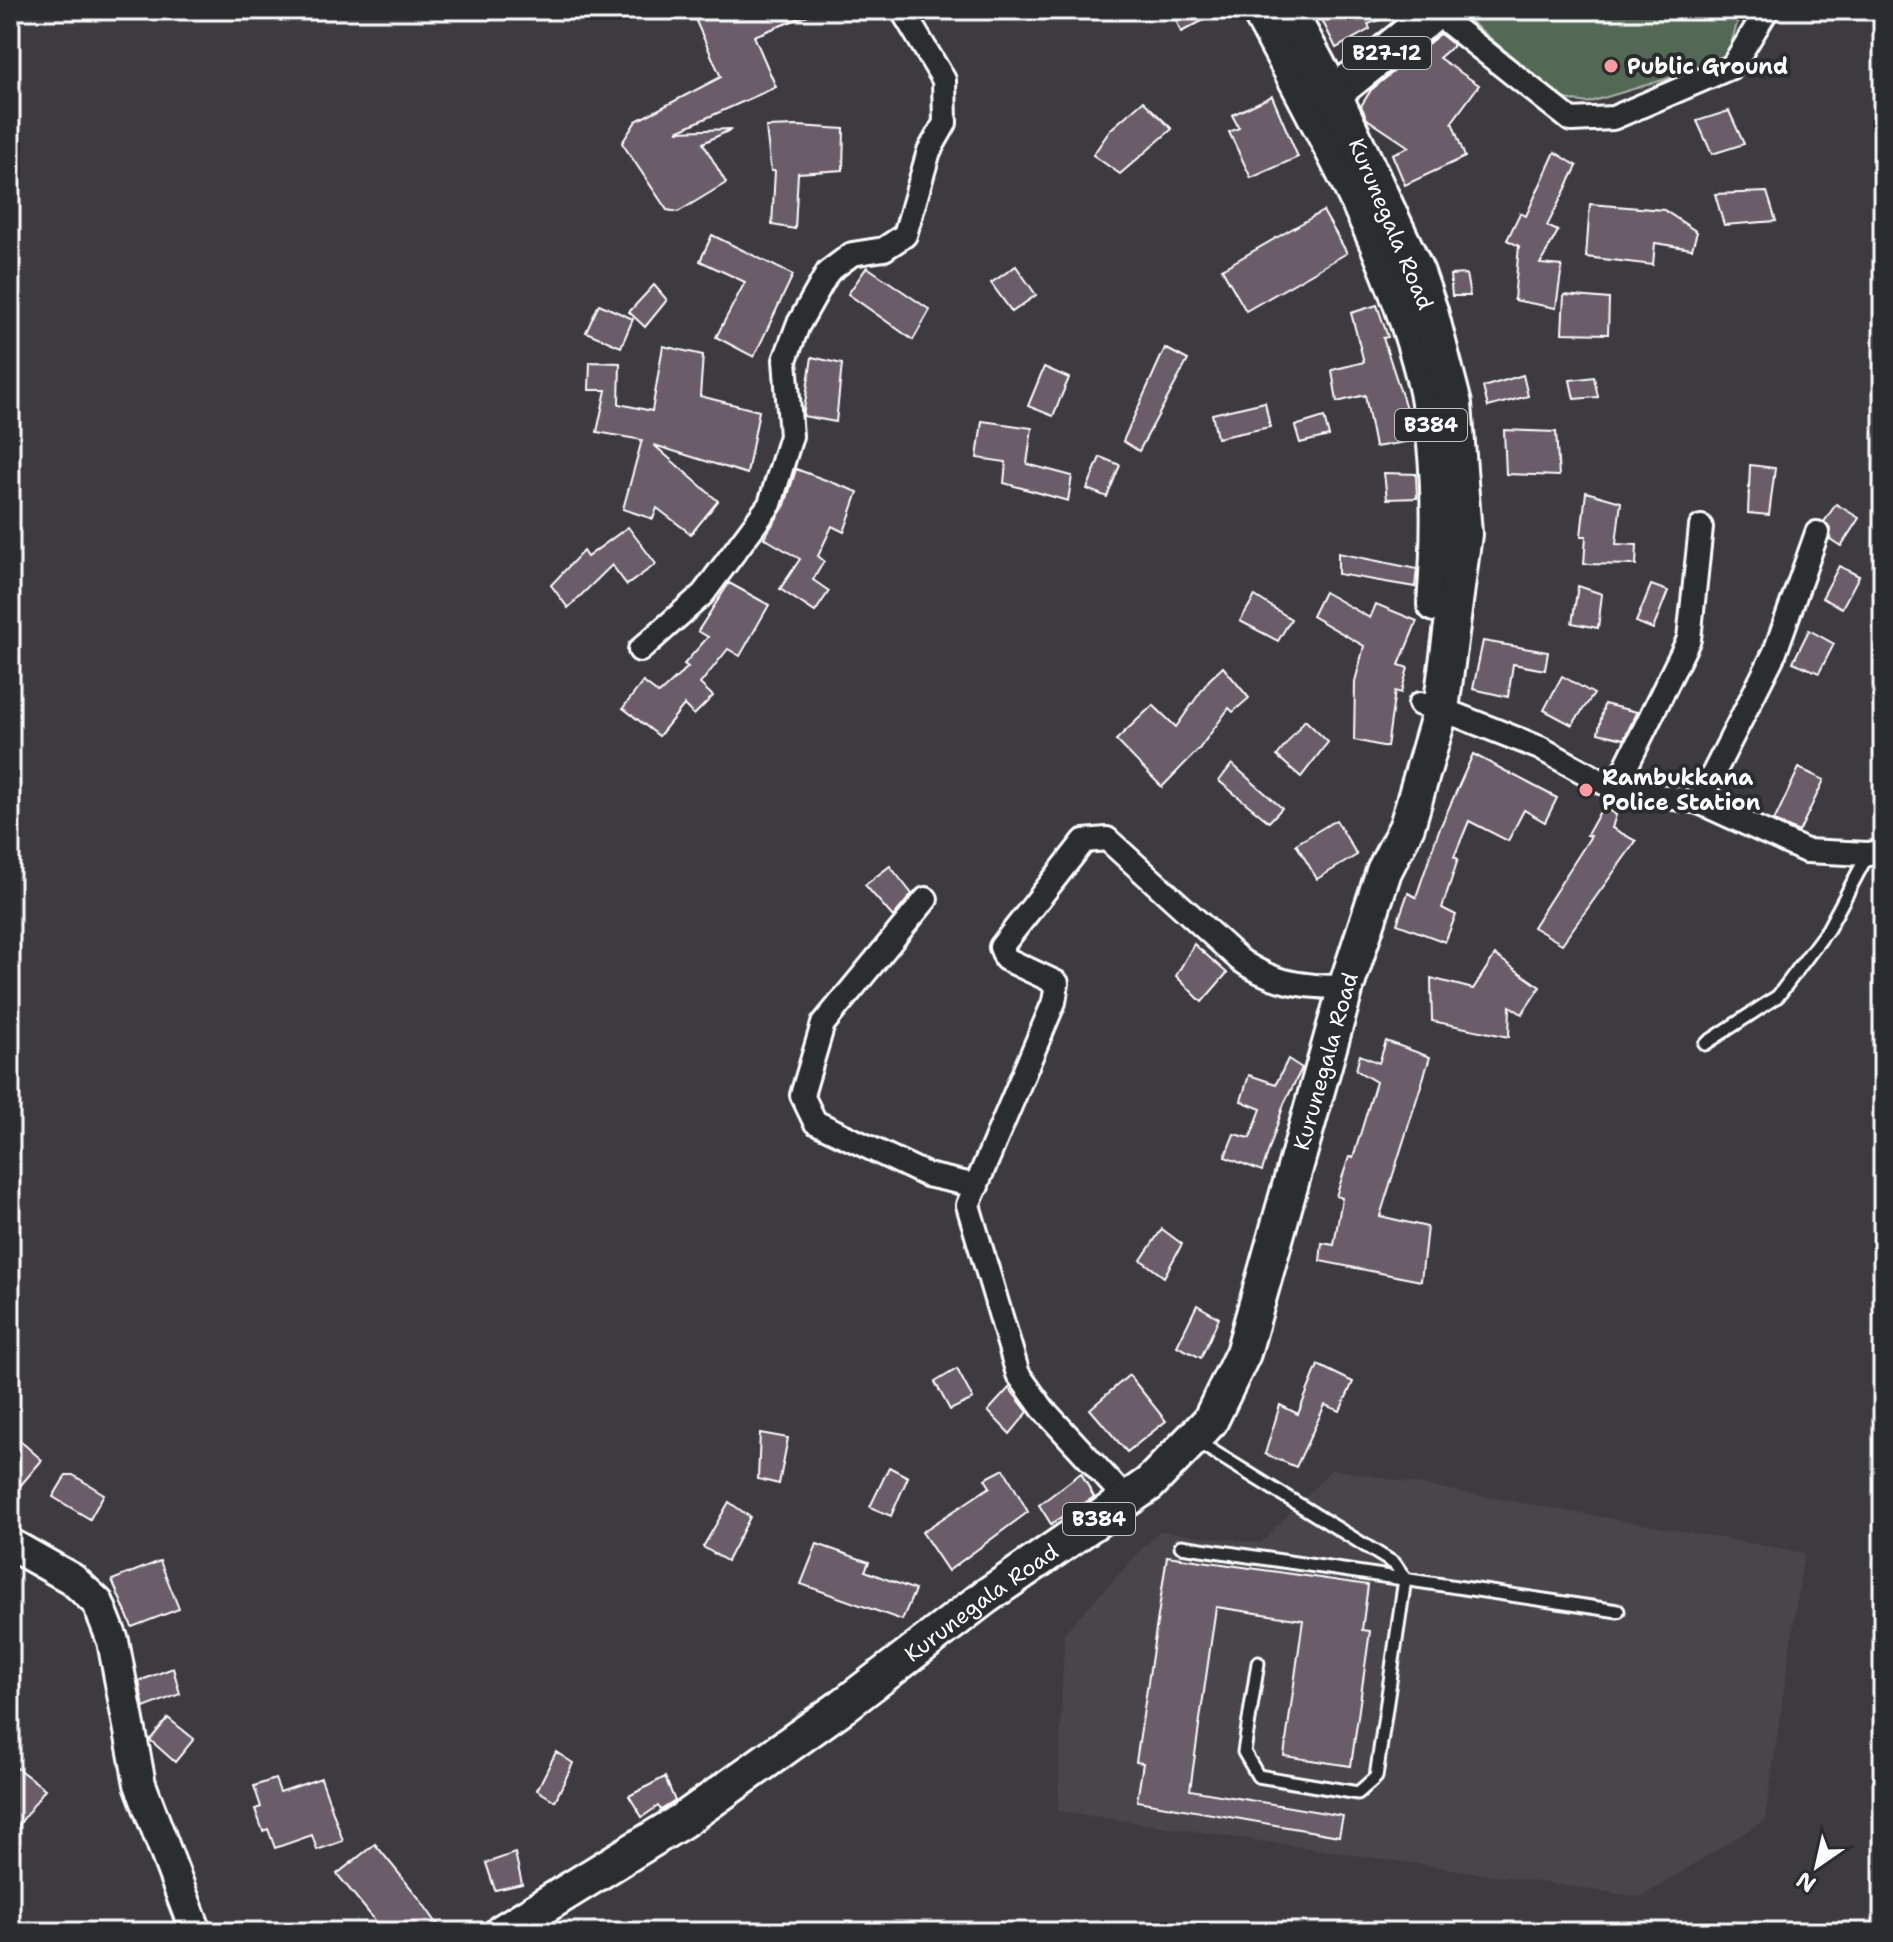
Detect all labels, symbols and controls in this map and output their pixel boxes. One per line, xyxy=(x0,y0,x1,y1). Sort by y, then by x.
road number: B27-12 xyxy=(1343,37,1431,69)
place label: Public Ground xyxy=(1627,52,1788,81)
marker: Public Ground xyxy=(1602,57,1620,75)
street label: Kurunegala Road xyxy=(1342,134,1440,314)
road number: B384 xyxy=(1395,409,1467,441)
place label: Rambukkana Police Station xyxy=(1602,763,1761,817)
marker: Rambukkana Police Station xyxy=(1577,781,1595,799)
street label: Kurunegala Road xyxy=(1286,968,1364,1153)
road number: B384 xyxy=(1063,1503,1135,1535)
street label: Kurunegala Road xyxy=(898,1537,1064,1668)
north arrow xyxy=(1777,1826,1857,1906)
text: N xyxy=(1791,1865,1821,1899)

